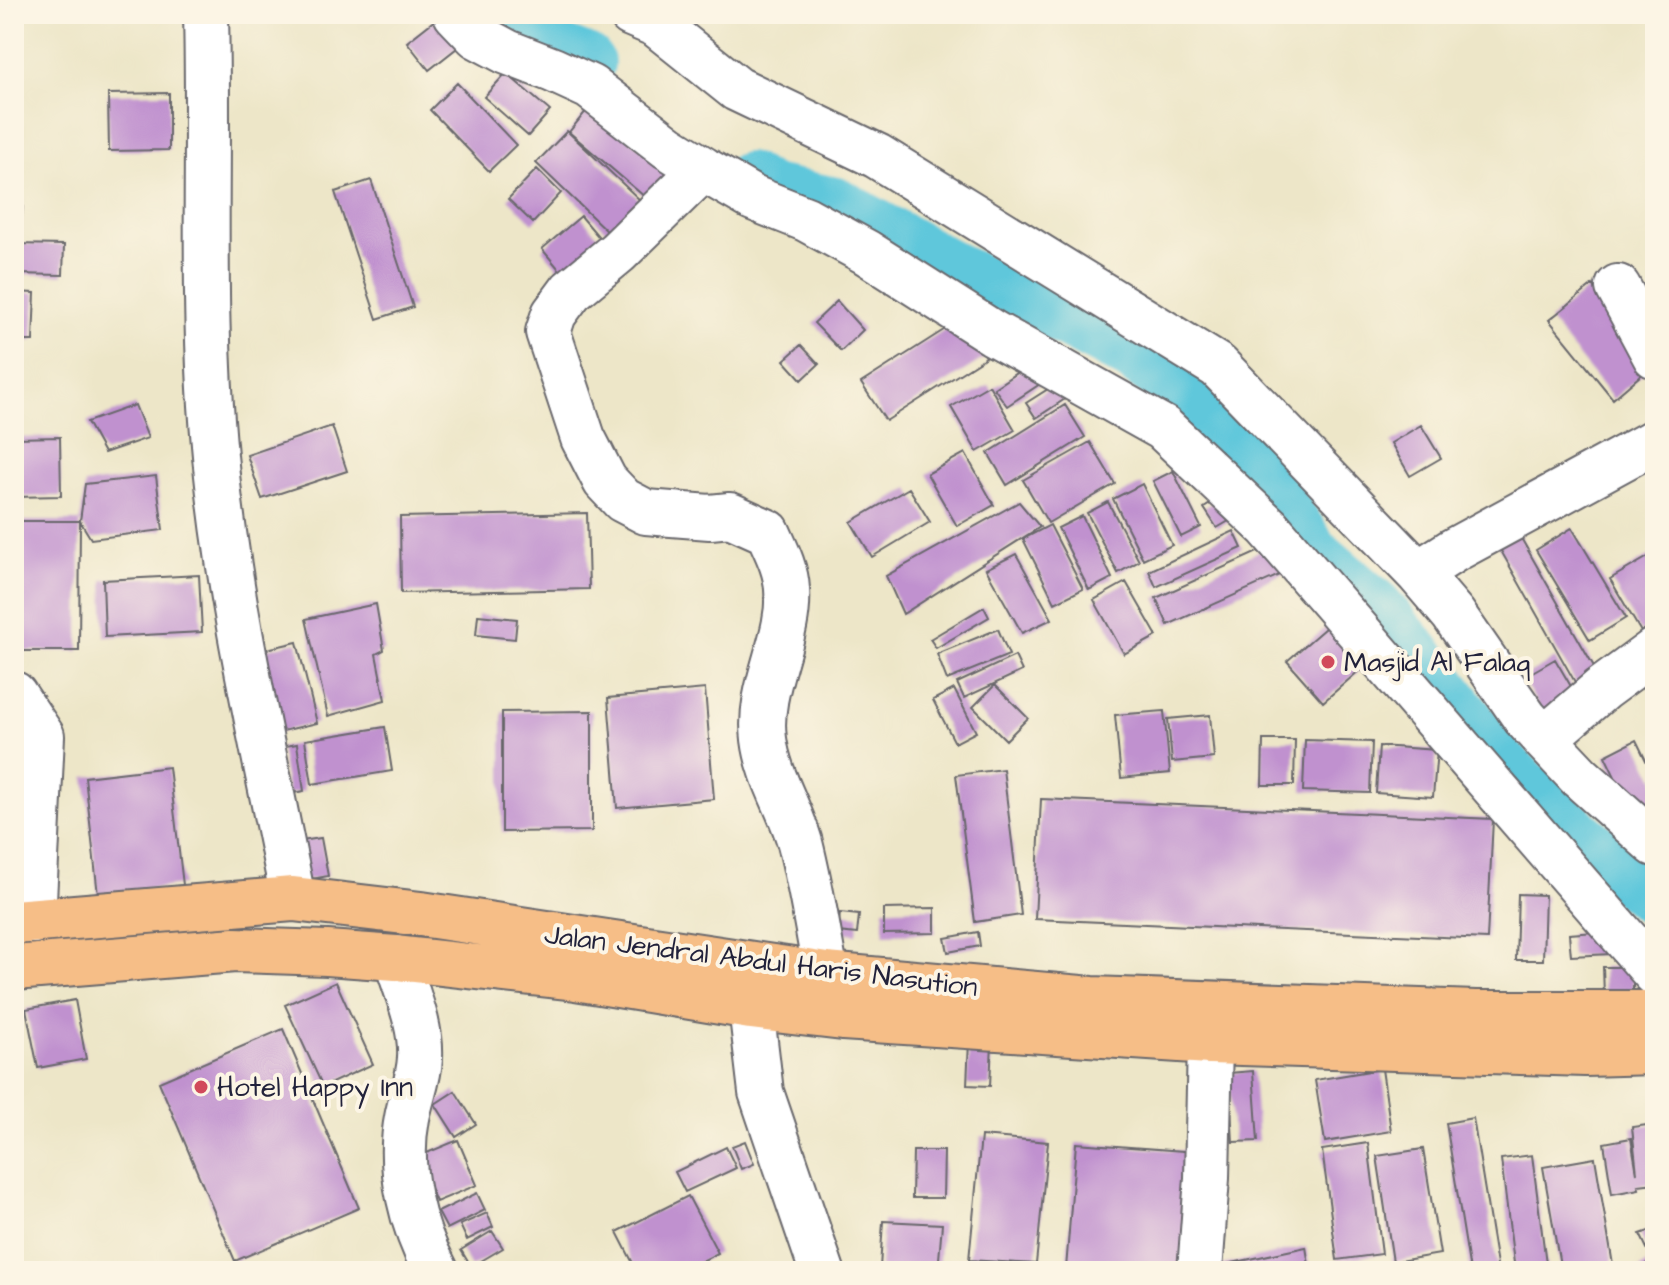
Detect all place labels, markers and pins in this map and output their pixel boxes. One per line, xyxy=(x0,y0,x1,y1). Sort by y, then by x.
place label: Masjid Al Falaq xyxy=(1344,643,1530,682)
marker: Masjid Al Falaq xyxy=(1319,653,1337,671)
place label: Hotel Happy Inn xyxy=(217,1068,413,1109)
marker: Hotel Happy Inn xyxy=(192,1078,210,1096)

